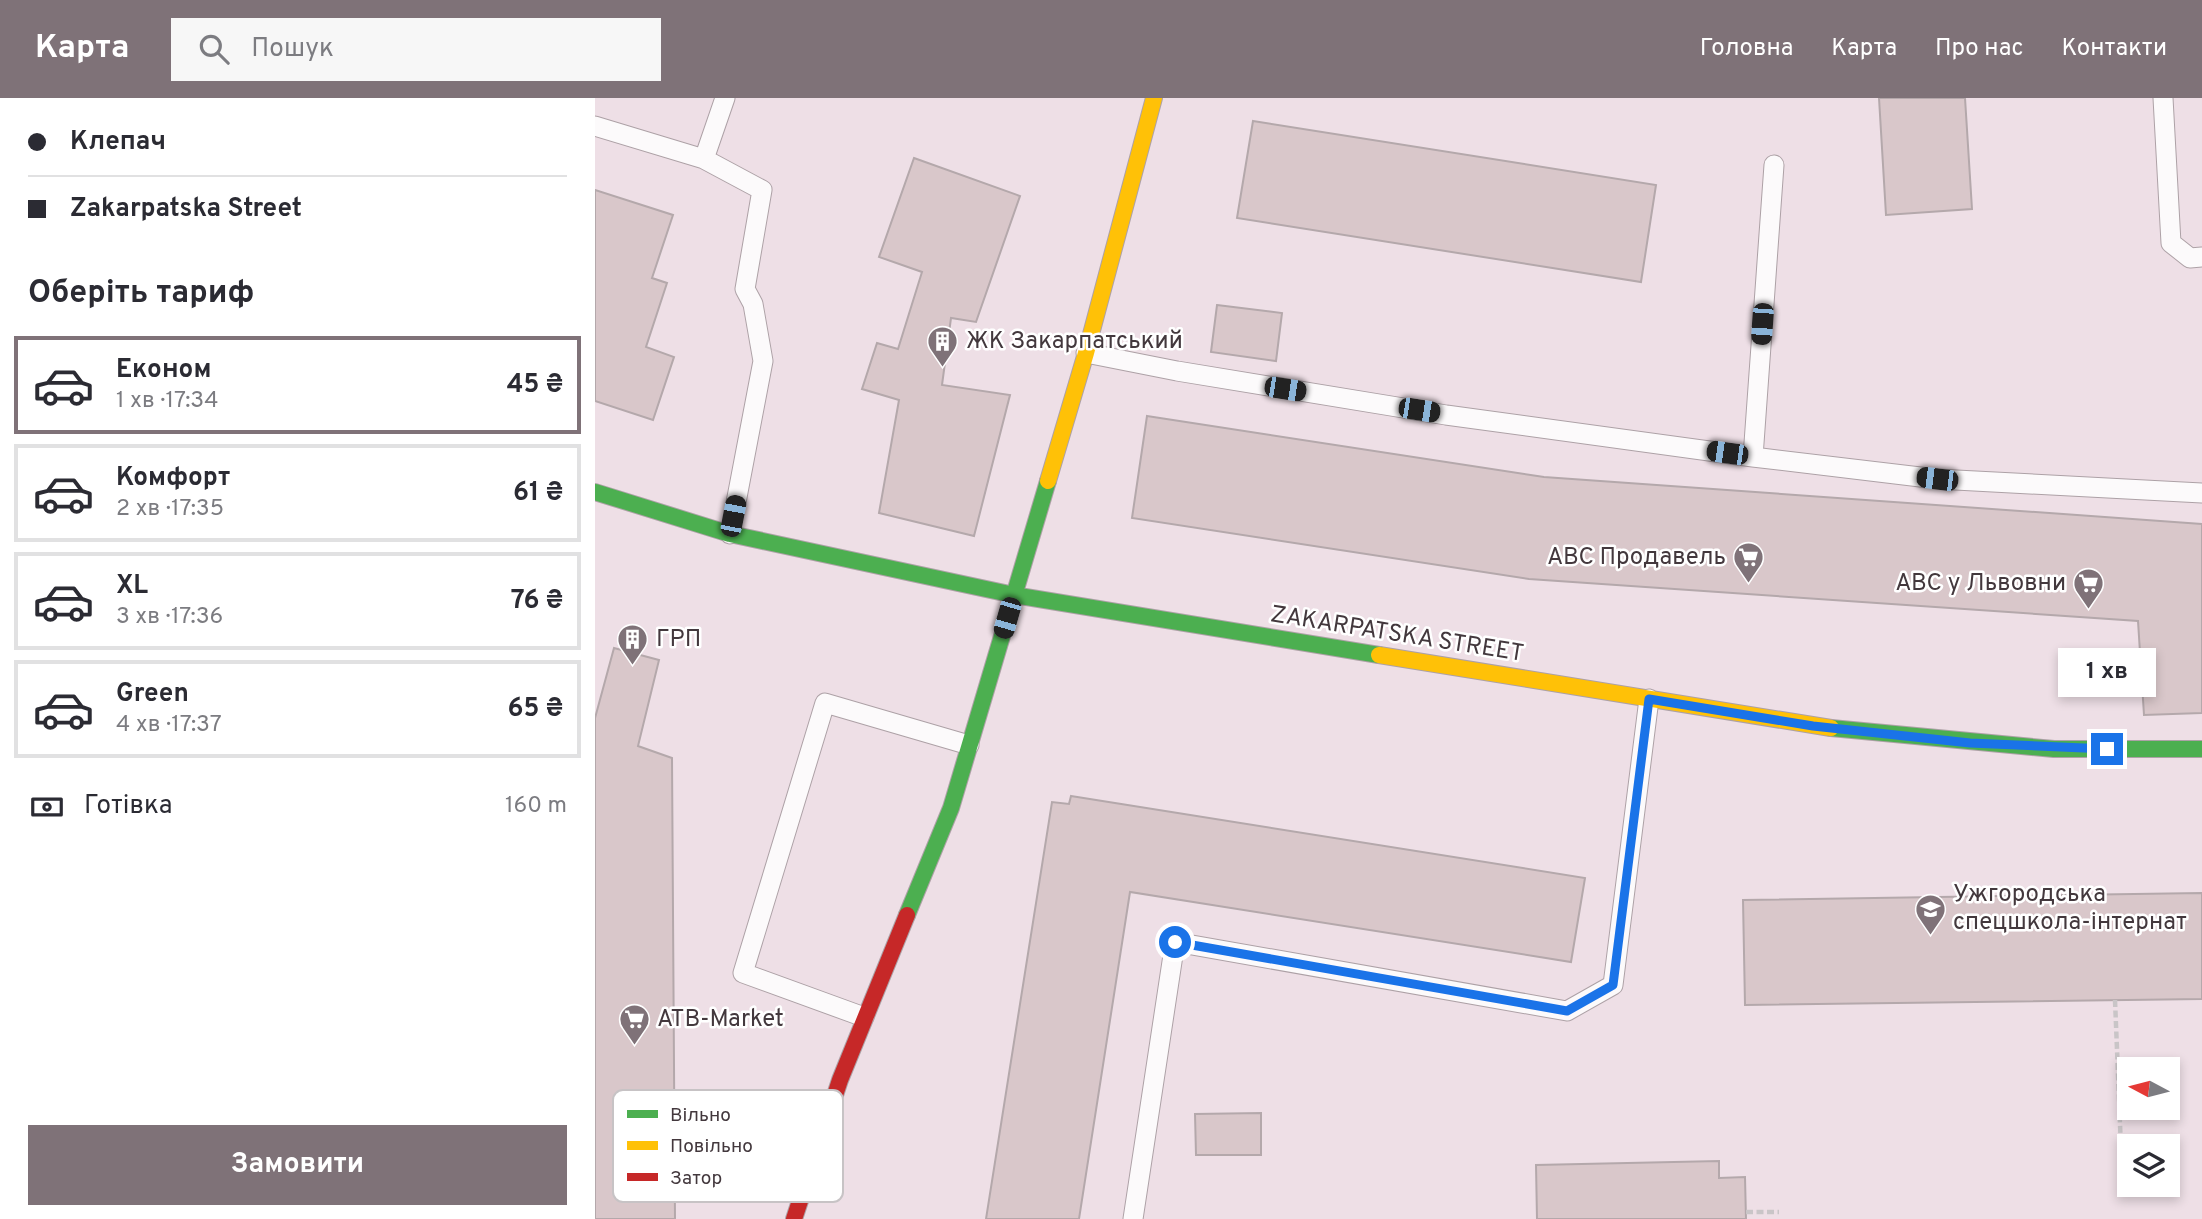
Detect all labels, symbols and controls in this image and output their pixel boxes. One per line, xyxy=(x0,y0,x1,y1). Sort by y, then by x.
search box xyxy=(171,18,661,81)
text: Карта xyxy=(35,28,129,70)
icon: search xyxy=(195,30,233,68)
text: Пошук xyxy=(251,33,334,66)
text: Головна xyxy=(1700,34,1793,64)
text: Карта xyxy=(1831,34,1897,64)
text: Про нас xyxy=(1935,34,2023,64)
text: Контакти xyxy=(2061,34,2167,64)
text: Клепач xyxy=(70,126,166,159)
text: Zakarpatska Street xyxy=(70,193,302,226)
text: Оберіть тариф xyxy=(28,274,254,314)
car xyxy=(1751,302,1774,346)
building icon: ЖК Закарпатський xyxy=(926,325,960,369)
place label: ЖК Закарпатський xyxy=(966,327,1183,357)
icon: car xyxy=(32,354,95,417)
text: Економ xyxy=(116,354,211,387)
text: 45 ₴ xyxy=(507,369,563,402)
car xyxy=(1263,375,1308,403)
text: 1 хв · 17:34 xyxy=(116,387,219,416)
car xyxy=(1397,396,1442,424)
car xyxy=(1705,440,1750,466)
icon: car xyxy=(32,462,95,525)
text: Комфорт xyxy=(116,462,230,495)
car xyxy=(1915,466,1960,492)
text: 61 ₴ xyxy=(513,477,563,510)
car xyxy=(719,493,748,539)
text: 2 хв · 17:35 xyxy=(116,495,224,524)
supermarket icon: ABC Продавель xyxy=(1732,541,1766,585)
place label: ABC Продавель xyxy=(1547,543,1726,573)
supermarket icon: ABC у Львовни xyxy=(2072,567,2106,611)
place label: ABC у Львовни xyxy=(1895,569,2066,599)
icon: car xyxy=(32,570,95,633)
text: XL xyxy=(116,570,148,603)
text: 76 ₴ xyxy=(511,585,563,618)
car xyxy=(992,595,1023,641)
street label: ZAKARPATSKA STREET xyxy=(1268,600,1526,670)
text: 3 хв · 17:36 xyxy=(116,603,223,632)
building icon: ГРП xyxy=(616,623,650,667)
place label: ГРП xyxy=(656,625,701,655)
callout: 1 хв xyxy=(2058,648,2156,696)
text: 1 хв xyxy=(2086,658,2128,687)
icon: car xyxy=(32,678,95,741)
text: Green xyxy=(116,678,189,711)
text: 65 ₴ xyxy=(508,693,563,726)
text: 4 хв · 17:37 xyxy=(116,711,222,740)
route end xyxy=(2091,733,2123,765)
icon: cash xyxy=(28,788,66,826)
text: Готівка xyxy=(84,790,173,823)
text: 160 m xyxy=(505,792,567,821)
place label: Ужгородська спецшкола-інтернат xyxy=(1953,880,2187,938)
school or university icon: Ужгородська спецшкола-інтернат xyxy=(1913,892,1947,936)
route start xyxy=(1159,926,1191,958)
supermarket icon: ATB-Market xyxy=(617,1003,651,1047)
place label: ATB-Market xyxy=(657,1005,784,1035)
north arrow xyxy=(2117,1057,2181,1120)
map controls xyxy=(2117,1057,2180,1197)
legend xyxy=(613,1090,843,1202)
text: Вільно xyxy=(670,1104,731,1128)
button: Замовити xyxy=(28,1125,567,1205)
button: layers xyxy=(2117,1134,2180,1197)
text: Повільно xyxy=(670,1135,753,1159)
text: Затор xyxy=(670,1167,722,1191)

